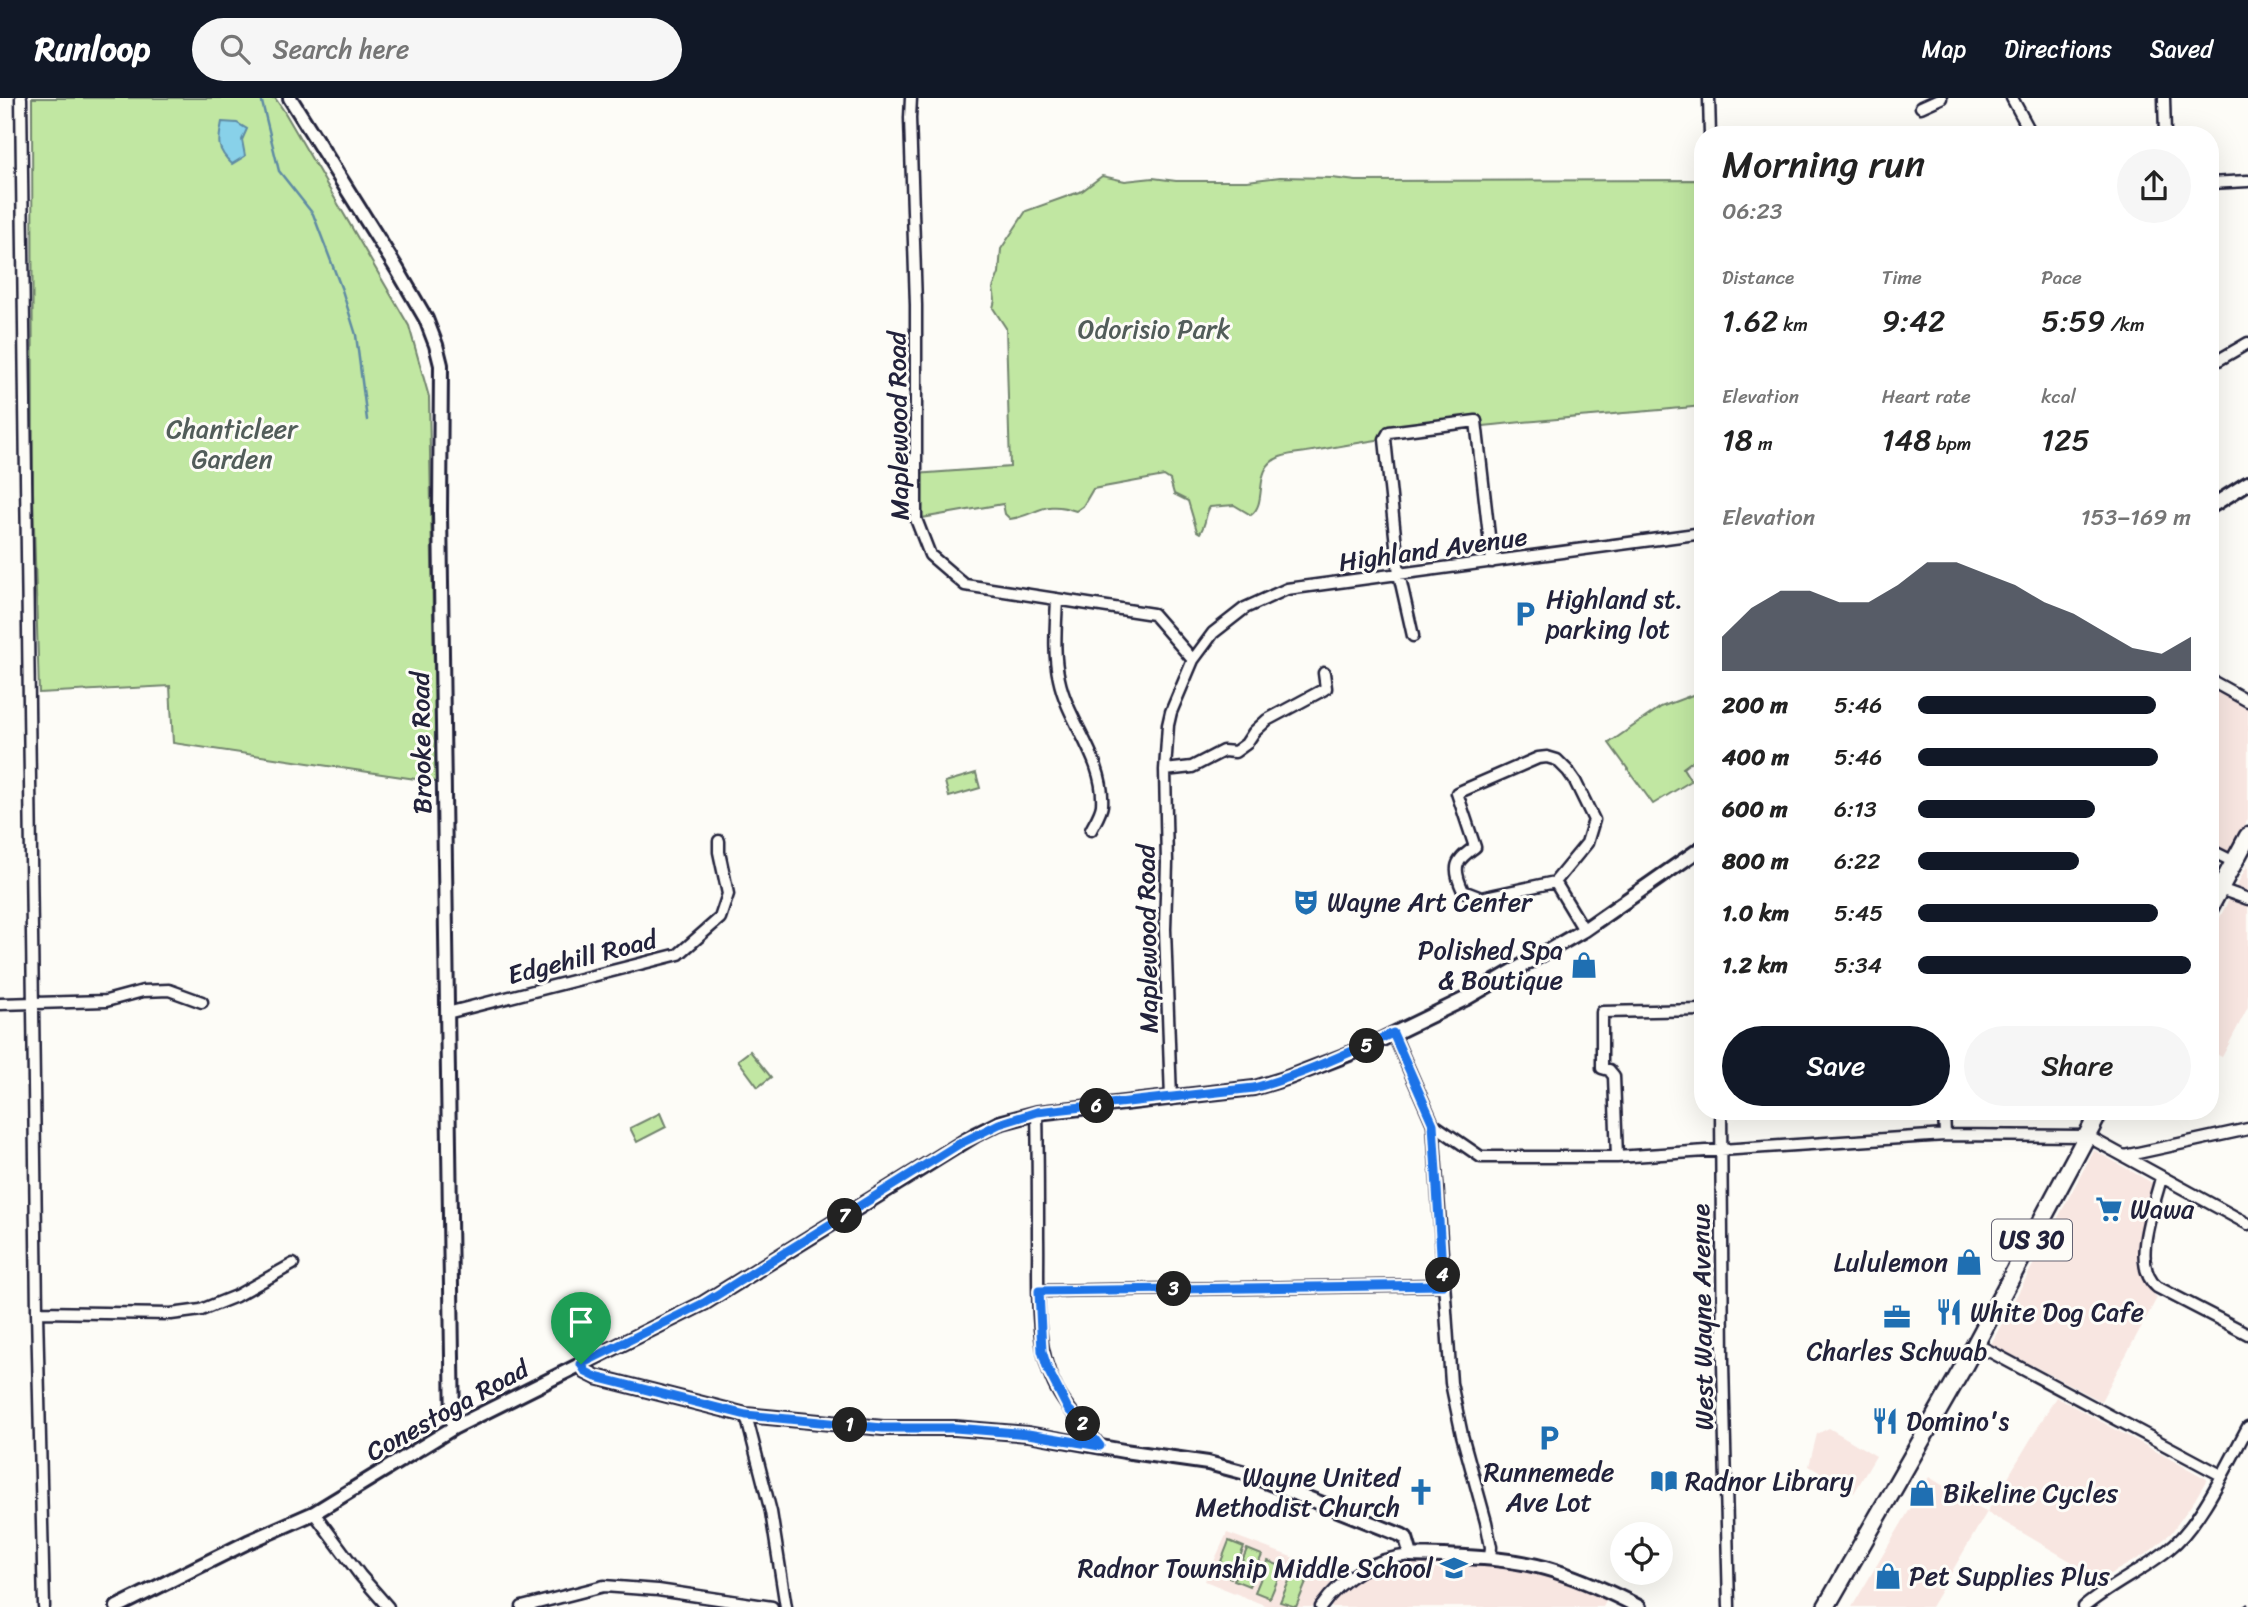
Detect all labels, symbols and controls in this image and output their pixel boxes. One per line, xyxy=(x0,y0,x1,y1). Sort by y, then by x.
search box xyxy=(192,18,682,81)
text: Runloop xyxy=(35,20,150,78)
text: Search here xyxy=(272,26,409,72)
text: Map xyxy=(1922,28,1966,70)
text: Directions xyxy=(2004,28,2112,70)
text: Saved xyxy=(2150,28,2213,70)
icon: search xyxy=(216,30,254,68)
text: Morning run xyxy=(1722,131,1925,198)
button: share xyxy=(2117,149,2191,223)
text: 06:23 xyxy=(1722,191,1782,232)
text: Distance xyxy=(1722,261,1794,294)
text: Time xyxy=(1882,261,1922,294)
text: Pace xyxy=(2041,261,2082,294)
text: 1.62 xyxy=(1722,294,1778,348)
text: 9:42 xyxy=(1882,294,1945,348)
text: 5:59 xyxy=(2041,294,2105,348)
park label: Odorisio Park xyxy=(1078,306,1231,352)
text: km xyxy=(1778,308,1808,341)
text: /km xyxy=(2105,308,2145,341)
street label: Maplewood Road xyxy=(873,329,923,521)
text: Elevation xyxy=(1722,380,1799,413)
text: Heart rate xyxy=(1882,380,1971,413)
text: kcal xyxy=(2041,380,2076,413)
park label: Chanticleer Garden xyxy=(166,406,299,482)
text: 18 xyxy=(1722,413,1753,467)
text: 148 xyxy=(1882,413,1931,467)
text: 125 xyxy=(2041,413,2090,467)
text: m xyxy=(1753,427,1773,460)
text: bpm xyxy=(1931,427,1971,460)
text: Elevation xyxy=(1722,497,1815,538)
text: 153–169 m xyxy=(2081,497,2191,538)
street label: Highland Avenue xyxy=(1336,513,1530,585)
place label: Highland st. parking lot xyxy=(1545,576,1683,652)
parking icon: Highland st. parking lot xyxy=(1510,599,1540,629)
street label: Brooke Road xyxy=(397,669,445,815)
text: 200 m xyxy=(1722,685,1788,726)
text: 5:46 xyxy=(1834,685,1882,726)
text: 400 m xyxy=(1722,737,1789,778)
text: 5:46 xyxy=(1834,737,1882,778)
text: 600 m xyxy=(1722,789,1788,830)
text: 6:13 xyxy=(1834,789,1877,830)
text: 800 m xyxy=(1722,841,1789,882)
text: 6:22 xyxy=(1834,841,1881,882)
street label: Maplewood Road xyxy=(1122,842,1172,1034)
place label: Wayne Art Center xyxy=(1327,879,1533,925)
theatre icon: Wayne Art Center xyxy=(1291,887,1321,917)
text: 1.0 km xyxy=(1722,893,1789,934)
text: 5:45 xyxy=(1834,893,1883,934)
street label: Edgehill Road xyxy=(502,916,664,998)
place label: Polished Spa & Boutique xyxy=(1418,927,1563,1003)
text: 1.2 km xyxy=(1722,945,1788,986)
text: 5:34 xyxy=(1834,945,1882,986)
shop icon: Polished Spa & Boutique xyxy=(1569,950,1599,980)
button: Save xyxy=(1722,1026,1950,1106)
button: Share xyxy=(1964,1026,2191,1106)
pin: 5 xyxy=(1350,1028,1384,1063)
text: 5 xyxy=(1361,1029,1372,1062)
pin: 6 xyxy=(1080,1088,1114,1124)
text: 6 xyxy=(1091,1089,1102,1122)
place label: Wawa xyxy=(2130,1186,2195,1232)
supermarket icon: Wawa xyxy=(2094,1194,2124,1224)
pin: 7 xyxy=(828,1198,862,1234)
text: 7 xyxy=(839,1199,850,1232)
street label: West Wayne Avenue xyxy=(1677,1203,1727,1431)
road number: US 30 xyxy=(1992,1220,2072,1260)
place label: Lululemon xyxy=(1834,1239,1948,1285)
shop icon: Lululemon xyxy=(1954,1247,1984,1277)
pin: 4 xyxy=(1426,1258,1460,1292)
text: 4 xyxy=(1437,1258,1448,1291)
pin: 3 xyxy=(1156,1272,1192,1306)
text: 3 xyxy=(1168,1272,1179,1305)
place label: White Dog Cafe xyxy=(1970,1289,2144,1335)
pin xyxy=(551,1292,611,1364)
restaurant icon: White Dog Cafe xyxy=(1934,1297,1964,1327)
office icon: Charles Schwab xyxy=(1882,1302,1912,1332)
icon: arrive xyxy=(562,1303,600,1341)
place label: Charles Schwab xyxy=(1807,1328,1988,1374)
street label: Conestoga Road xyxy=(357,1345,539,1474)
place label: Domino's xyxy=(1906,1398,2010,1444)
pin: 2 xyxy=(1066,1406,1100,1442)
restaurant icon: Domino's xyxy=(1870,1406,1900,1436)
text: 2 xyxy=(1077,1407,1088,1440)
pin: 1 xyxy=(832,1408,868,1442)
text: 1 xyxy=(845,1408,854,1441)
parking icon: Runnemede Ave Lot xyxy=(1534,1423,1564,1453)
place label: Runnemede Ave Lot xyxy=(1484,1449,1614,1525)
place label: Wayne United Methodist Church xyxy=(1195,1454,1402,1530)
place label: Radnor Library xyxy=(1685,1458,1854,1504)
library icon: Radnor Library xyxy=(1649,1466,1679,1496)
place label: Bikeline Cycles xyxy=(1943,1470,2119,1516)
church icon: Wayne United Methodist Church xyxy=(1406,1477,1436,1507)
shop icon: Bikeline Cycles xyxy=(1907,1478,1937,1508)
map controls xyxy=(1610,1522,1673,1585)
button: locate xyxy=(1610,1522,1673,1585)
place label: Radnor Township Middle School xyxy=(1078,1545,1434,1591)
school or university icon: Radnor Township Middle School xyxy=(1439,1553,1469,1583)
place label: Pet Supplies Plus xyxy=(1909,1553,2111,1599)
shop icon: Pet Supplies Plus xyxy=(1873,1561,1903,1591)

